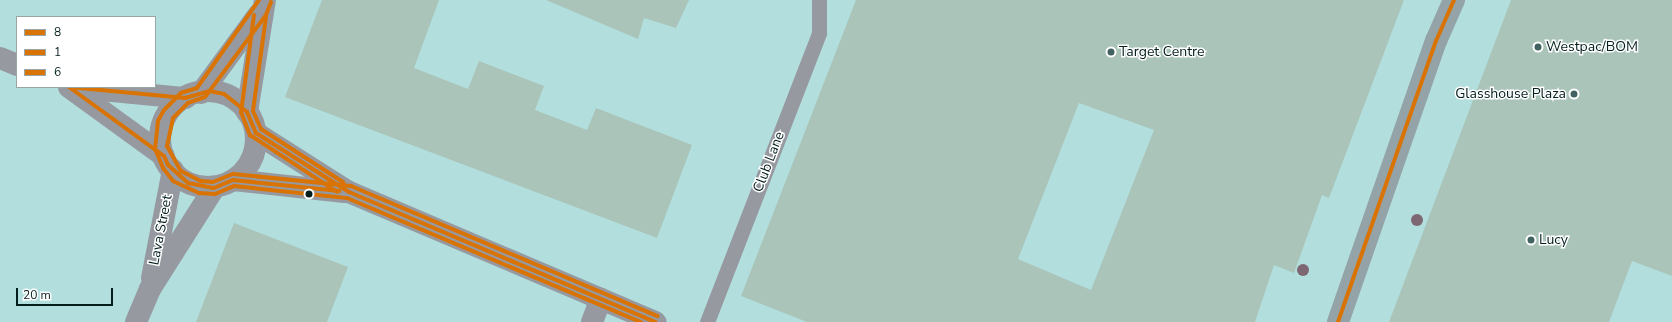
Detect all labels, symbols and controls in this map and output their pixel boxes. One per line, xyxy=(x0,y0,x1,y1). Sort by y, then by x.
legend xyxy=(16,16,156,88)
text: 8 xyxy=(54,24,61,40)
place label: Westpac/BOM xyxy=(1546,39,1638,55)
marker: Westpac/BOM xyxy=(1533,42,1543,52)
text: 1 xyxy=(54,44,61,60)
place label: Target Centre xyxy=(1119,44,1204,60)
marker: Target Centre xyxy=(1106,47,1116,57)
text: 6 xyxy=(54,64,61,80)
place label: Glasshouse Plaza xyxy=(1455,86,1566,102)
marker: Glasshouse Plaza xyxy=(1569,89,1579,99)
street label: Club Lane xyxy=(750,129,788,195)
unlabelled marker xyxy=(304,189,314,199)
street label: Lava Street xyxy=(146,193,176,267)
place label: Lucy xyxy=(1539,232,1568,248)
marker: Lucy xyxy=(1526,235,1536,245)
scale bar xyxy=(18,280,115,306)
text: 20 m xyxy=(23,287,51,303)

